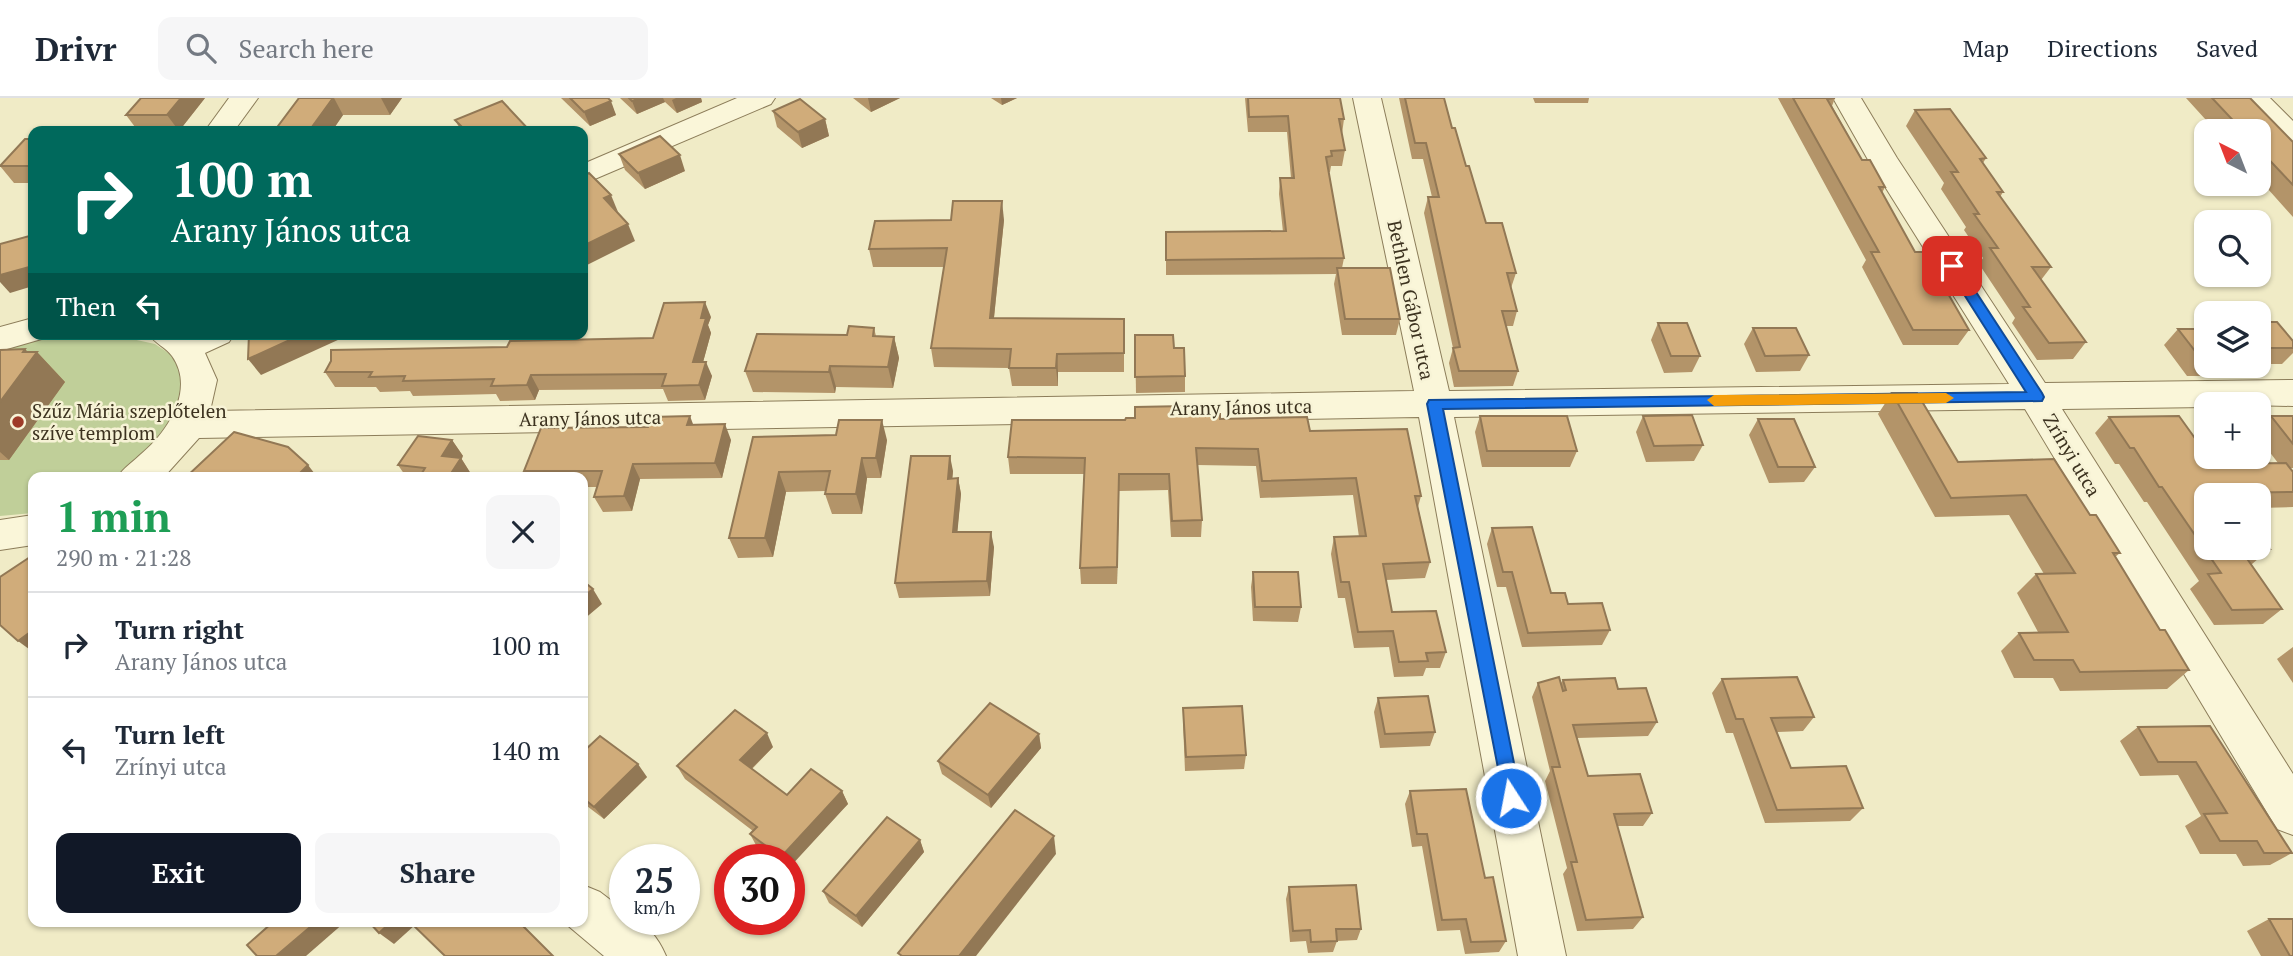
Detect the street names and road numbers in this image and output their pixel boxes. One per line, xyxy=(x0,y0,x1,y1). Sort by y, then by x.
street label: Bethlen Gábor utca xyxy=(1382,218,1441,382)
street label: Arany János utca xyxy=(1170,393,1313,420)
street label: Arany János utca xyxy=(519,404,662,431)
street label: Zrínyi utca xyxy=(2038,409,2107,501)

